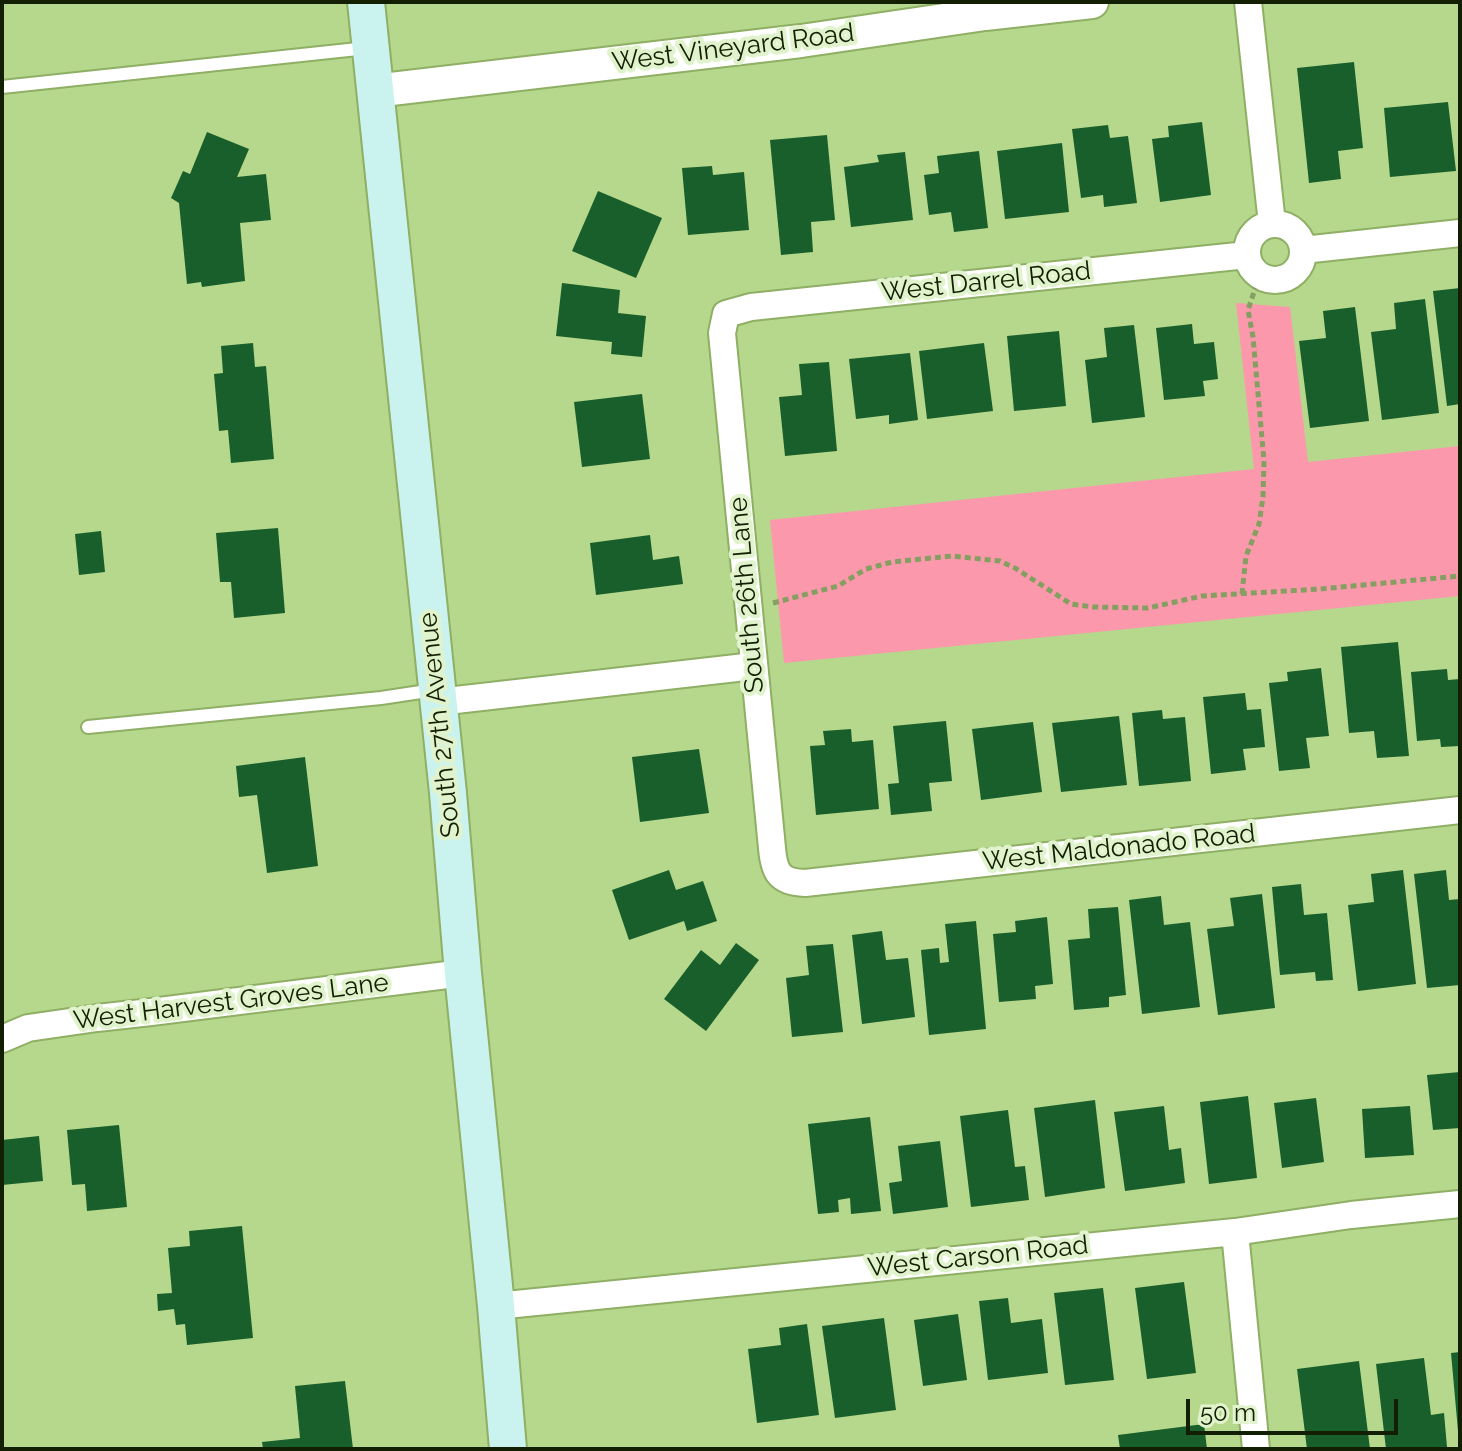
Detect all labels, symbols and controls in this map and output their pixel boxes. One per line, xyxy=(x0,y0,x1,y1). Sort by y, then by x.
street label: West Vineyard Road xyxy=(610,18,856,78)
street label: West Darrel Road xyxy=(880,255,1092,309)
street label: South 26th Lane xyxy=(723,496,771,694)
street label: South 27th Avenue xyxy=(413,611,467,839)
street label: West Maldonado Road xyxy=(981,818,1257,878)
street label: West Harvest Groves Lane xyxy=(72,967,390,1037)
street label: West Carson Road xyxy=(866,1230,1090,1284)
scale bar xyxy=(1190,1383,1402,1433)
text: 50 m xyxy=(1200,1398,1256,1427)

